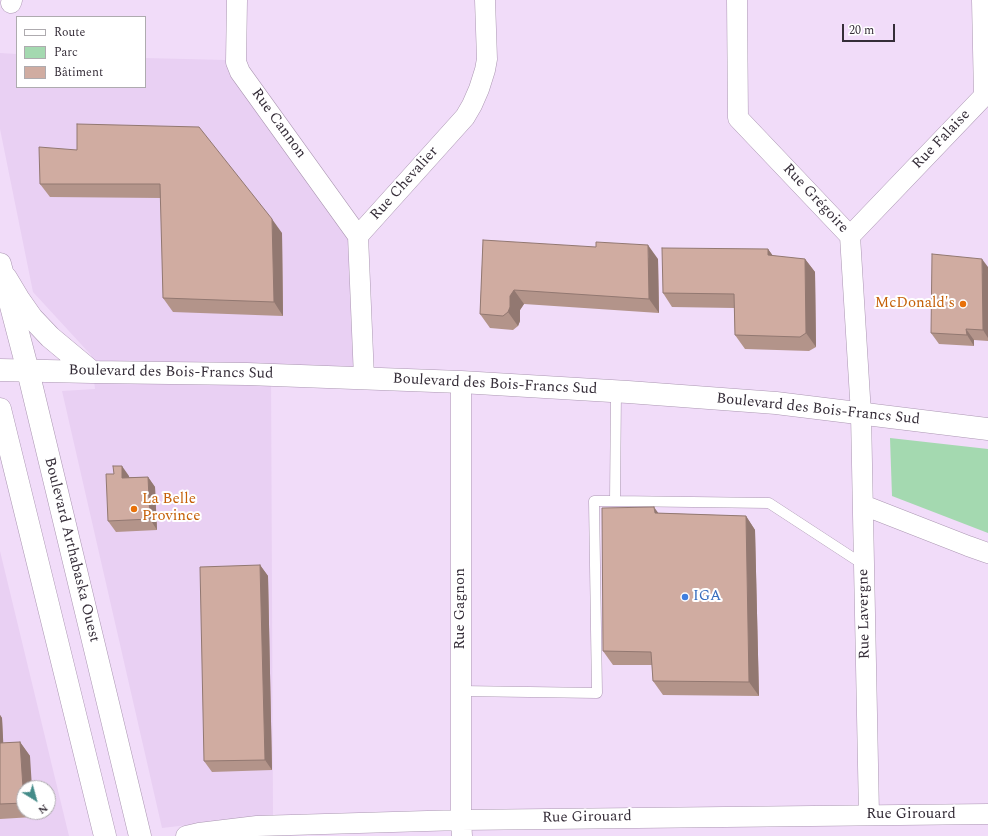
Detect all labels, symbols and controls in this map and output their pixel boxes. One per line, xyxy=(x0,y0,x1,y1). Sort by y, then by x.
legend xyxy=(16,16,146,88)
scale bar xyxy=(844,16,897,42)
text: 20 m xyxy=(849,21,874,40)
text: Route xyxy=(54,23,85,42)
text: Parc xyxy=(54,43,78,62)
text: Bâtiment xyxy=(54,63,103,82)
street label: Rue Cannon xyxy=(247,86,309,162)
street label: Rue Falaise xyxy=(909,107,975,173)
street label: Rue Chevalier xyxy=(367,143,443,225)
street label: Rue Grégoire xyxy=(778,161,852,237)
place label: McDonald's xyxy=(875,295,955,313)
marker: McDonald's xyxy=(958,299,968,309)
street label: Boulevard des Bois-Francs Sud xyxy=(68,362,274,384)
street label: Boulevard des Bois-Francs Sud xyxy=(392,371,598,399)
street label: Boulevard des Bois-Francs Sud xyxy=(715,390,921,430)
street label: Boulevard Arthabaska Ouest xyxy=(39,456,103,644)
place label: La Belle Province xyxy=(142,491,201,526)
marker: La Belle Province xyxy=(129,504,139,514)
street label: Rue Gagnon xyxy=(452,568,470,650)
street label: Rue Lavergne xyxy=(855,569,875,659)
place label: IGA xyxy=(693,588,721,606)
marker: IGA xyxy=(680,592,690,602)
north arrow xyxy=(16,780,56,820)
text: N xyxy=(34,800,52,819)
street label: Rue Girouard xyxy=(866,806,956,824)
street label: Rue Girouard xyxy=(542,808,632,828)

